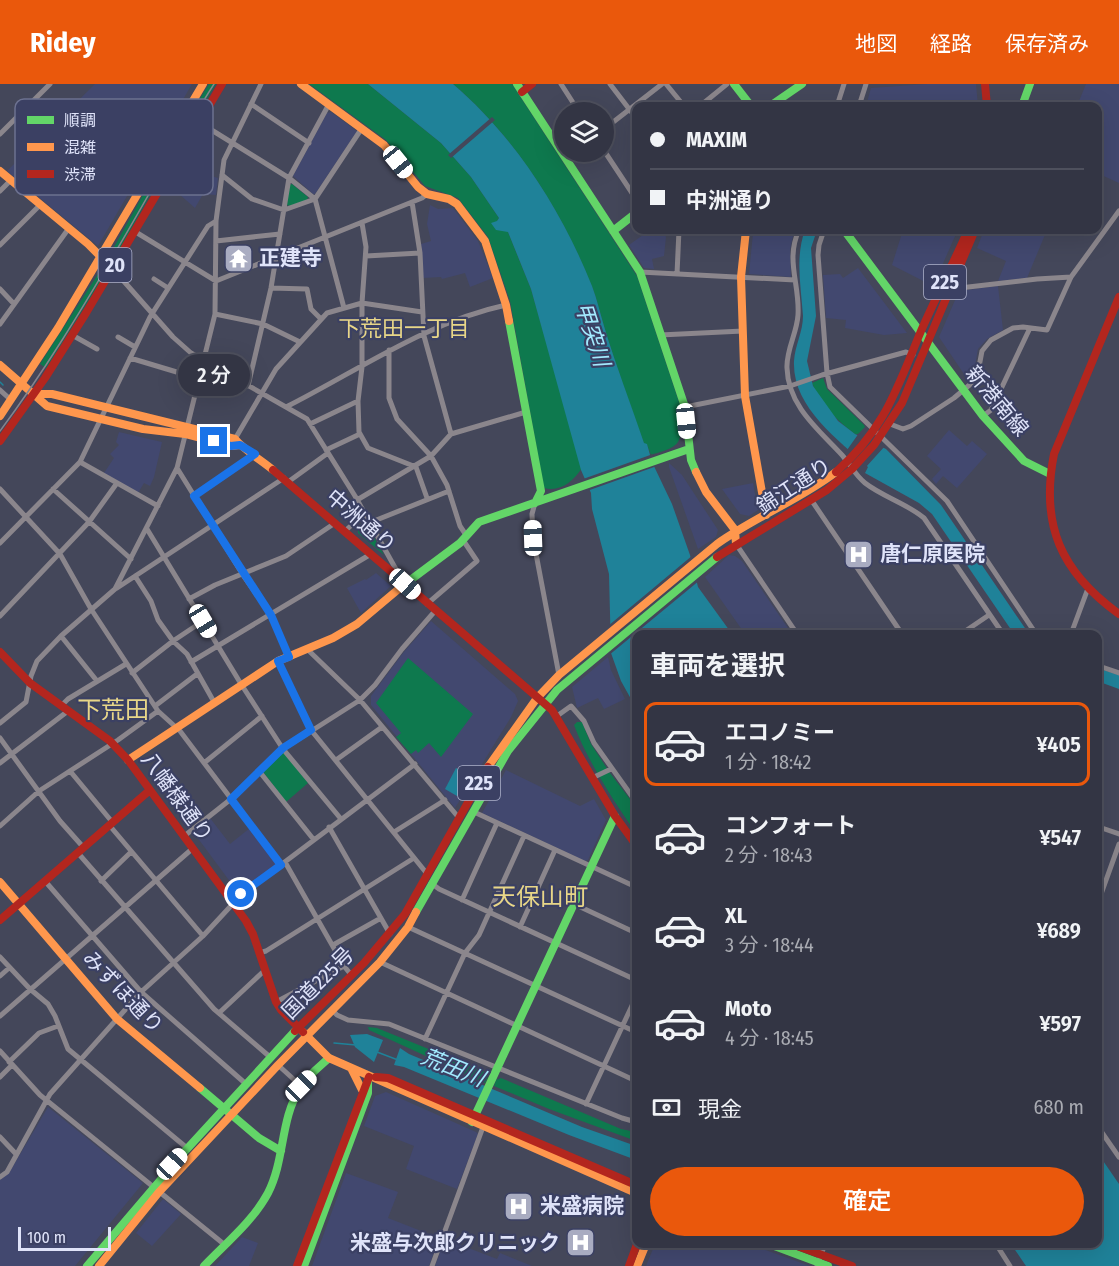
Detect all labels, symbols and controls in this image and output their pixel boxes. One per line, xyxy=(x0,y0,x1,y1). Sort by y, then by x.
text: Ridey xyxy=(30,26,96,59)
text: 地図 xyxy=(855,31,897,57)
text: 経路 xyxy=(930,31,972,57)
text: 保存済み xyxy=(1005,31,1089,57)
legend xyxy=(15,99,213,195)
map controls xyxy=(554,102,614,162)
button: layers xyxy=(554,102,614,162)
text: 順調 xyxy=(64,111,96,130)
text: MAXIM xyxy=(686,126,747,153)
text: 混雑 xyxy=(64,138,96,157)
car xyxy=(380,142,416,182)
text: 渋滞 xyxy=(64,165,96,184)
text: 中洲通り xyxy=(686,187,774,214)
temple icon: 正建寺 xyxy=(222,242,254,274)
place label: 正建寺 xyxy=(259,245,322,271)
road number: 20 xyxy=(98,248,132,282)
road number: 225 xyxy=(924,265,966,299)
water label: 甲突川 xyxy=(569,299,616,372)
district label: 下荒田一丁目 xyxy=(338,315,470,342)
callout: 2 分 xyxy=(178,354,250,396)
street label: 新港南線 xyxy=(960,360,1034,442)
text: 2 分 xyxy=(197,363,231,387)
car xyxy=(675,402,697,440)
route end xyxy=(200,427,227,454)
street label: 錦江通り xyxy=(752,452,836,520)
street label: 中洲通り xyxy=(321,484,401,558)
car xyxy=(523,520,543,556)
hospital icon: 唐仁原医院 xyxy=(843,538,875,570)
place label: 唐仁原医院 xyxy=(880,541,985,567)
car xyxy=(386,565,424,603)
car xyxy=(186,601,220,641)
text: 車両を選択 xyxy=(650,650,785,682)
district label: 下荒田 xyxy=(77,696,149,724)
icon: car xyxy=(653,717,707,771)
text: エコノミー xyxy=(725,719,835,746)
text: ¥405 xyxy=(1037,731,1081,758)
street label: 八幡様通り xyxy=(136,747,218,847)
text: 1 分 · 18:42 xyxy=(725,750,811,774)
road number: 225 xyxy=(458,766,500,800)
icon: car xyxy=(653,810,707,864)
text: コンフォート xyxy=(725,812,856,839)
text: ¥547 xyxy=(1039,824,1081,851)
text: 2 分 · 18:43 xyxy=(725,843,813,867)
route start xyxy=(227,880,254,907)
district label: 天保山町 xyxy=(492,883,588,911)
text: XL xyxy=(725,902,747,929)
icon: car xyxy=(653,903,707,957)
text: ¥689 xyxy=(1037,917,1081,944)
text: 3 分 · 18:44 xyxy=(725,933,814,957)
street label: 国道225号 xyxy=(277,942,359,1024)
street label: みずほ通り xyxy=(77,945,169,1039)
text: Moto xyxy=(725,995,772,1022)
icon: car xyxy=(653,996,707,1050)
text: ¥597 xyxy=(1040,1010,1081,1037)
text: 4 分 · 18:45 xyxy=(725,1026,814,1050)
water label: 荒田川 xyxy=(417,1043,490,1093)
car xyxy=(282,1067,320,1105)
icon: cash xyxy=(650,1091,683,1124)
text: 680 m xyxy=(1034,1095,1084,1119)
text: 現金 xyxy=(698,1096,742,1123)
car xyxy=(153,1145,191,1183)
button: 確定 xyxy=(650,1167,1084,1236)
hospital icon: 米盛病院 xyxy=(503,1190,535,1222)
place label: 米盛病院 xyxy=(540,1193,624,1219)
scale bar xyxy=(18,1224,111,1252)
hospital icon: 米盛与次郎クリニック xyxy=(565,1227,597,1259)
text: 100 m xyxy=(27,1228,66,1247)
place label: 米盛与次郎クリニック xyxy=(350,1230,560,1256)

